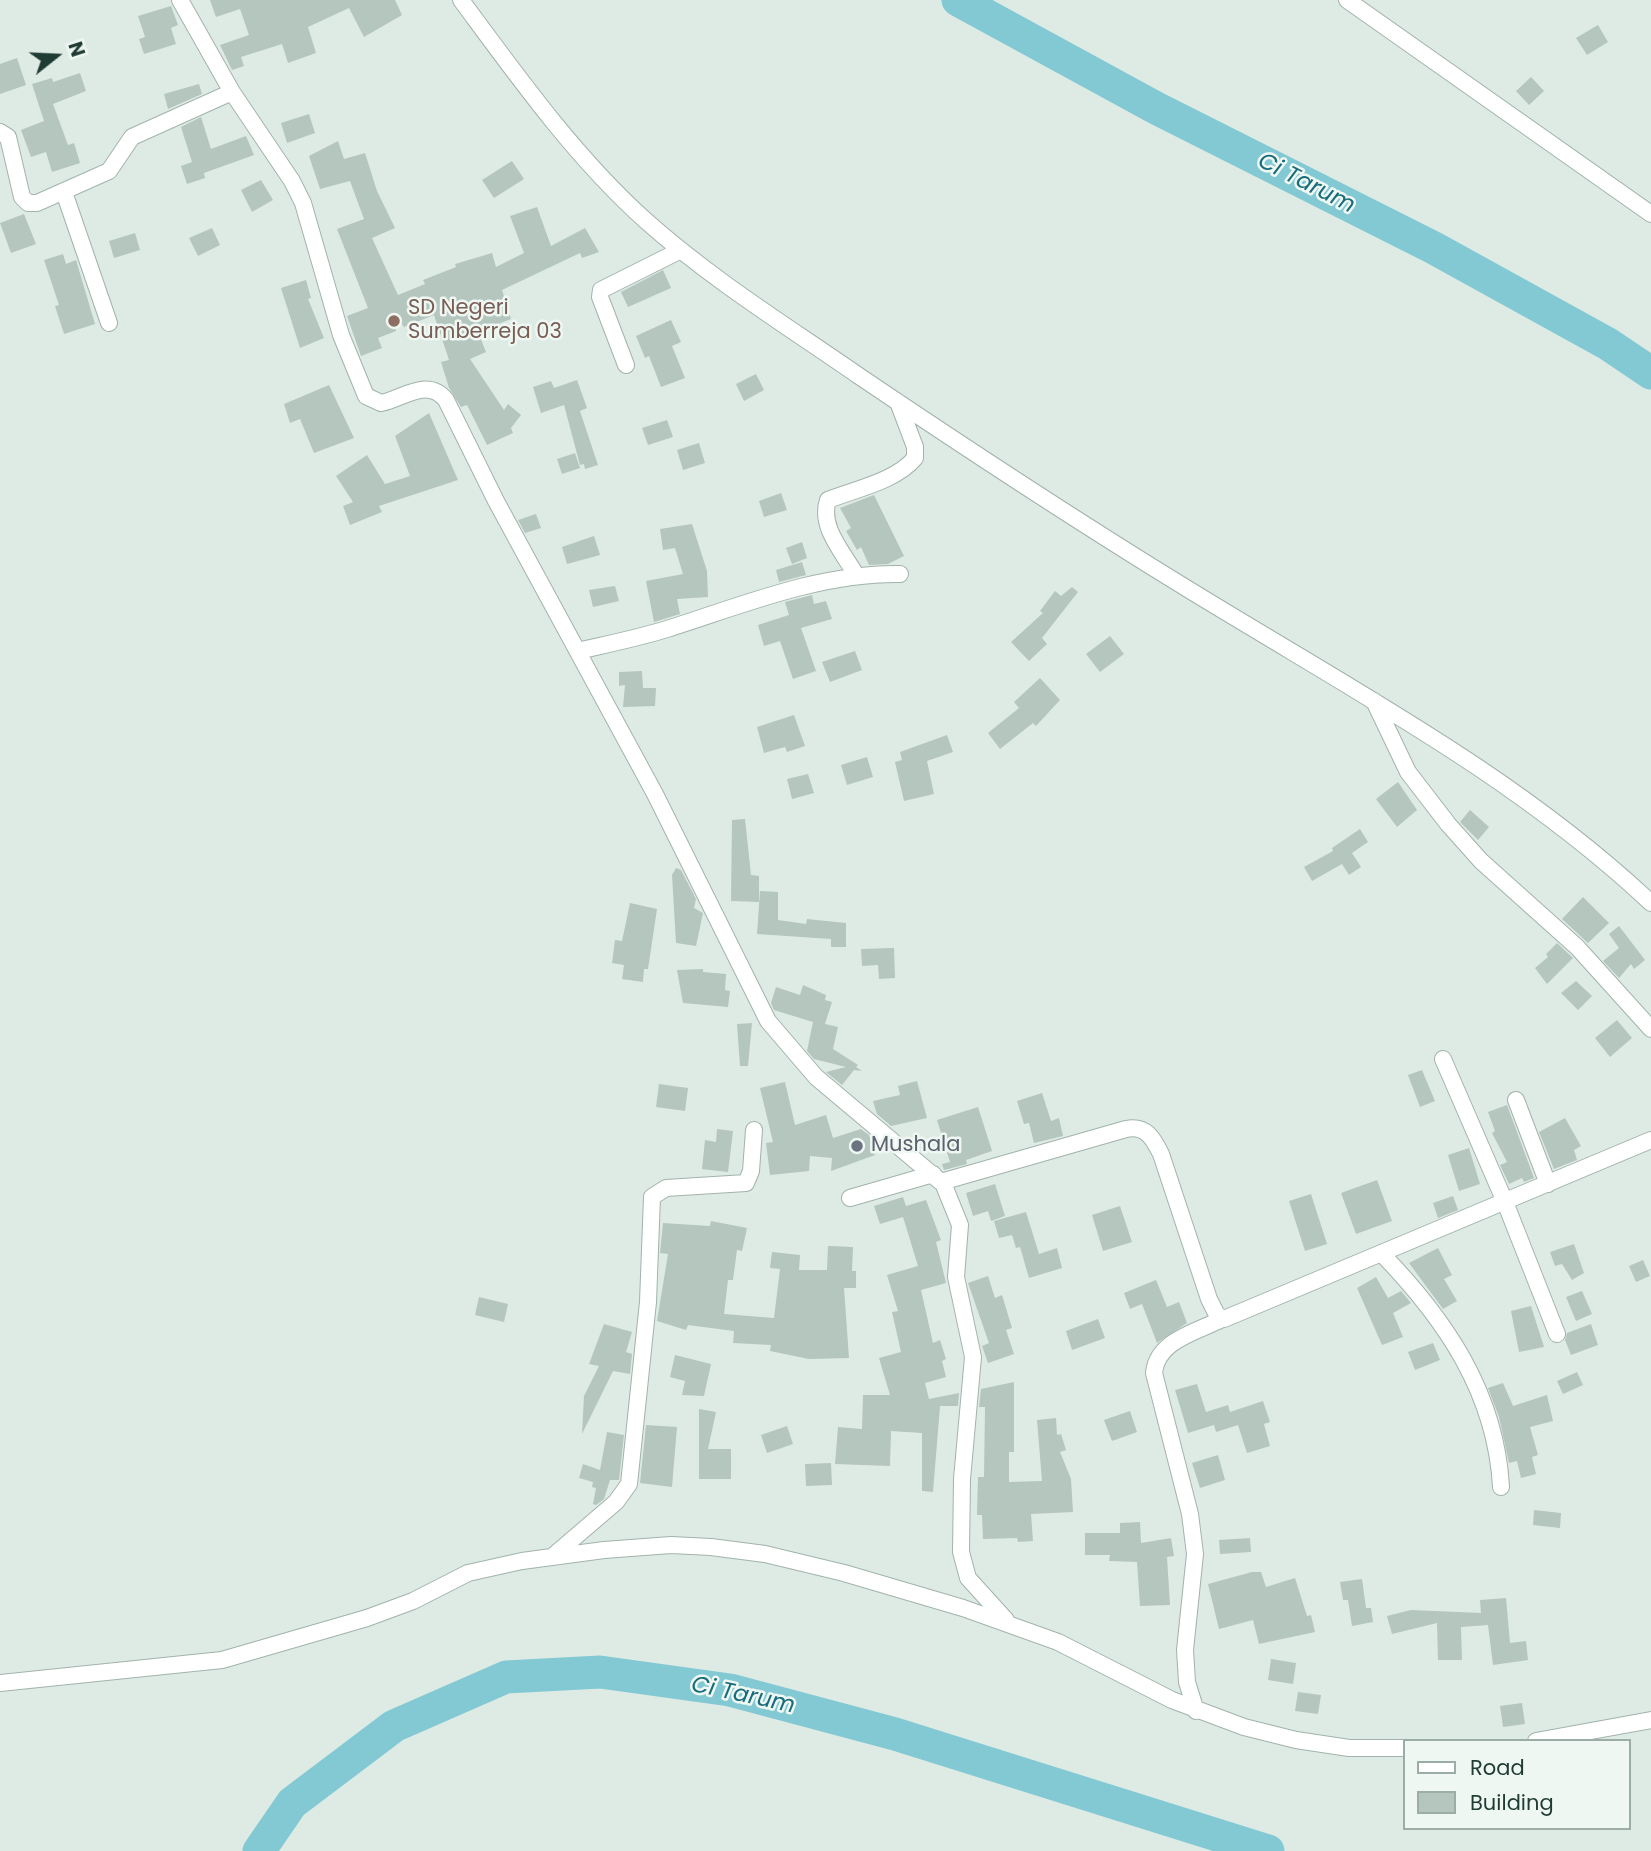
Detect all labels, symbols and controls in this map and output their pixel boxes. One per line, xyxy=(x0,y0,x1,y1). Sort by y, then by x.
north arrow xyxy=(21,21,91,91)
text: N xyxy=(61,38,91,60)
water label: Ci Tarum xyxy=(1253,148,1359,220)
place label: SD Negeri Sumberreja 03 xyxy=(408,296,562,346)
marker: SD Negeri Sumberreja 03 xyxy=(386,313,402,329)
place label: Mushala xyxy=(871,1133,960,1159)
marker: Mushala xyxy=(849,1138,865,1154)
water label: Ci Tarum xyxy=(689,1672,797,1720)
legend xyxy=(1402,1739,1630,1830)
text: Road xyxy=(1470,1753,1525,1782)
text: Building xyxy=(1470,1788,1554,1817)

